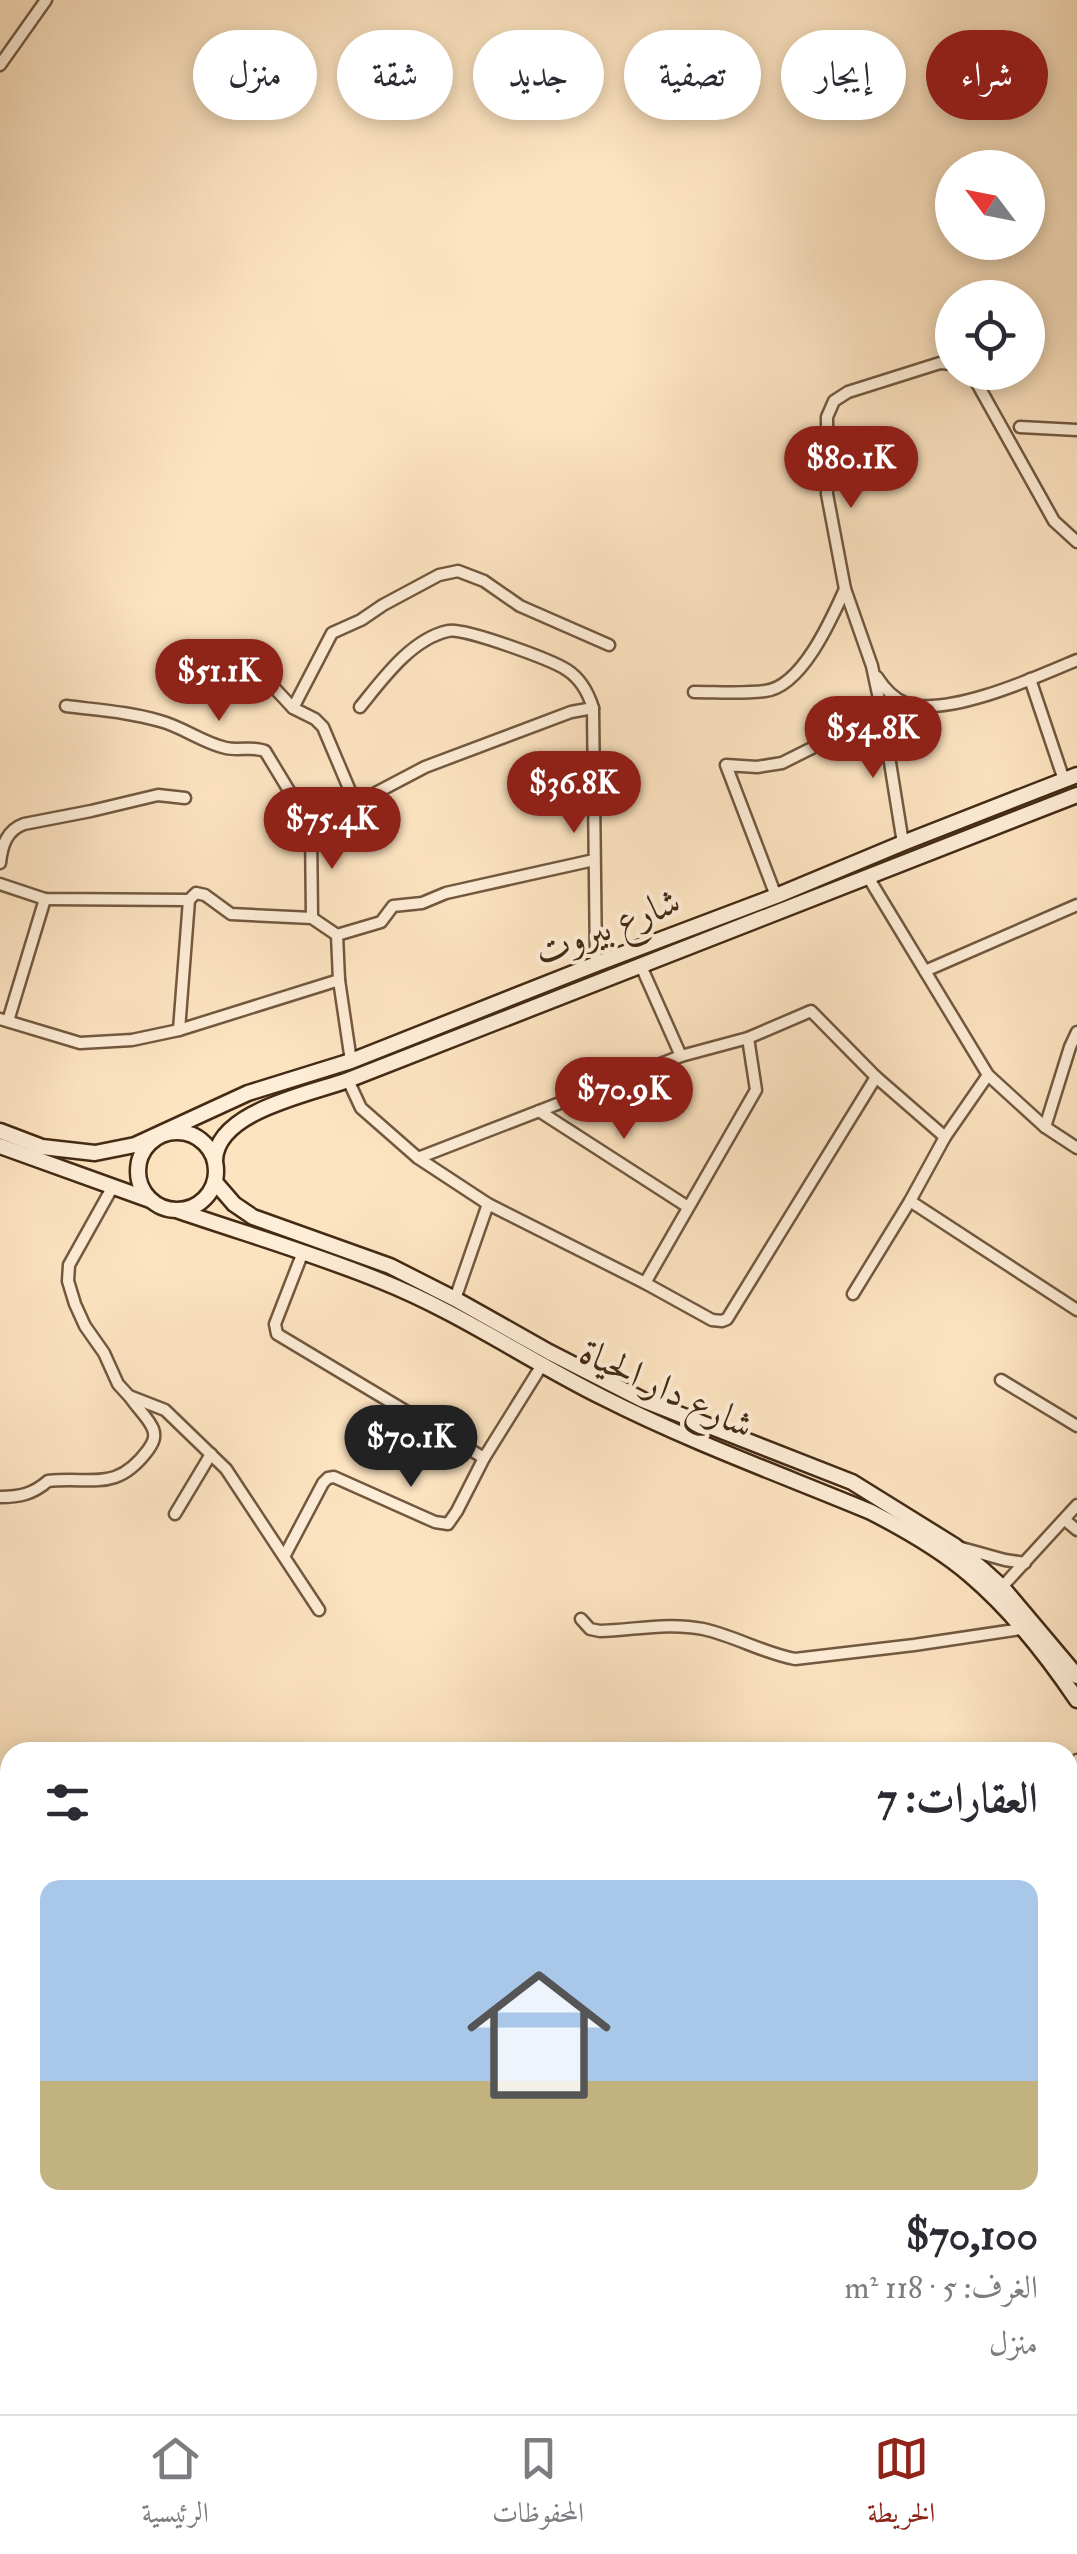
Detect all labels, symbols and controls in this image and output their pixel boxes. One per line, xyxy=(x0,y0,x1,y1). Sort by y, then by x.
chip: منزل xyxy=(193,30,317,120)
chip: شقة xyxy=(337,30,453,120)
chip: جديد xyxy=(473,30,604,120)
chip: تصفية xyxy=(624,30,761,120)
chip: إيجار xyxy=(781,30,906,120)
chip: شراء xyxy=(926,30,1048,120)
north arrow xyxy=(935,150,1045,260)
map controls xyxy=(935,150,1045,390)
button: locate xyxy=(935,280,1045,390)
pin: $80.1K xyxy=(770,426,932,511)
text: $80.1K xyxy=(806,438,896,478)
pin: $51.1K xyxy=(138,639,300,724)
text: $51.1K xyxy=(177,651,261,691)
pin: $54.8K xyxy=(792,696,954,781)
text: $54.8K xyxy=(827,708,919,748)
pin: $36.8K xyxy=(493,751,655,836)
text: $36.8K xyxy=(529,763,619,803)
pin: $75.4K xyxy=(251,787,413,872)
text: $75.4K xyxy=(286,799,378,839)
street label: شارع بيروت xyxy=(528,877,689,982)
pin: $70.9K xyxy=(543,1057,705,1142)
text: $70.9K xyxy=(577,1069,671,1109)
street label: شارع دار الحياة xyxy=(569,1328,761,1456)
pin: $70.1K xyxy=(330,1405,492,1490)
text: $70.1K xyxy=(366,1417,456,1457)
text: العقارات: 7 xyxy=(877,1773,1038,1825)
icon: filters xyxy=(40,1775,95,1830)
icon: home xyxy=(449,1945,629,2125)
text: $70,100 xyxy=(906,2210,1038,2262)
text: الغرف: 5 · 118 m² xyxy=(844,2268,1038,2308)
text: منزل xyxy=(989,2324,1038,2364)
tab: الرئيسية xyxy=(142,2431,209,2540)
tab: المحفوظات xyxy=(492,2431,584,2540)
tab: الخريطة xyxy=(867,2431,935,2540)

